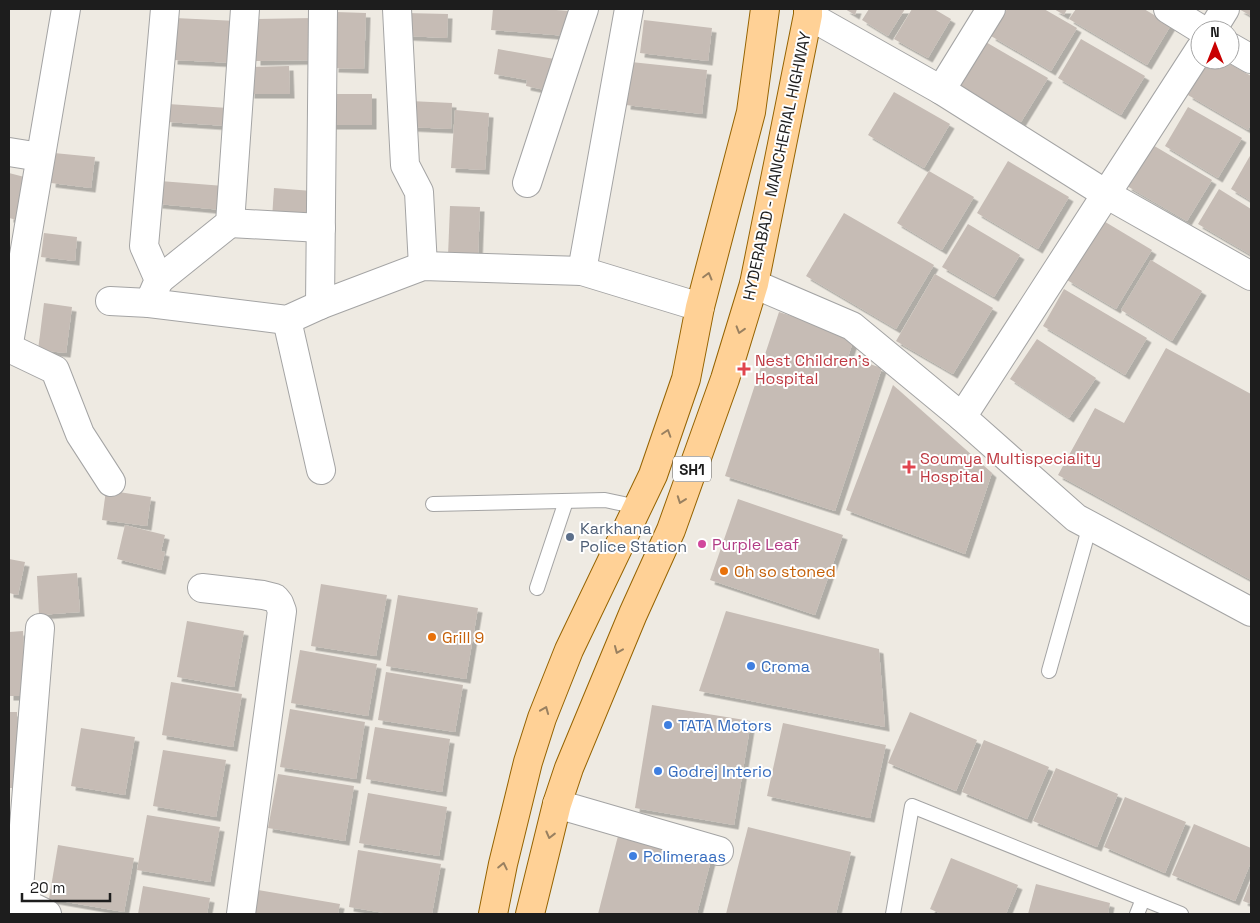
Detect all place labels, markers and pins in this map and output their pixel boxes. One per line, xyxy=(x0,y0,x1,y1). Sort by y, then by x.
place label: Nest Children's Hospital xyxy=(755,350,870,389)
marker: Nest Children's Hospital xyxy=(737,362,751,376)
place label: Soumya Multispeciality Hospital xyxy=(920,448,1101,487)
marker: Soumya Multispeciality Hospital xyxy=(902,460,916,474)
place label: Karkhana Police Station xyxy=(580,518,687,557)
marker: Karkhana Police Station xyxy=(564,531,576,543)
place label: Purple Leaf xyxy=(712,534,799,555)
marker: Purple Leaf xyxy=(696,538,708,550)
place label: Oh so stoned xyxy=(734,561,836,582)
marker: Oh so stoned xyxy=(718,565,730,577)
place label: Grill 9 xyxy=(442,627,484,648)
marker: Grill 9 xyxy=(426,631,438,643)
place label: Croma xyxy=(761,656,810,677)
marker: Croma xyxy=(745,660,757,672)
place label: TATA Motors xyxy=(678,715,772,736)
marker: TATA Motors xyxy=(662,719,674,731)
place label: Godrej Interio xyxy=(668,761,772,782)
marker: Godrej Interio xyxy=(652,765,664,777)
place label: Polimeraas xyxy=(643,846,726,867)
marker: Polimeraas xyxy=(627,850,639,862)

